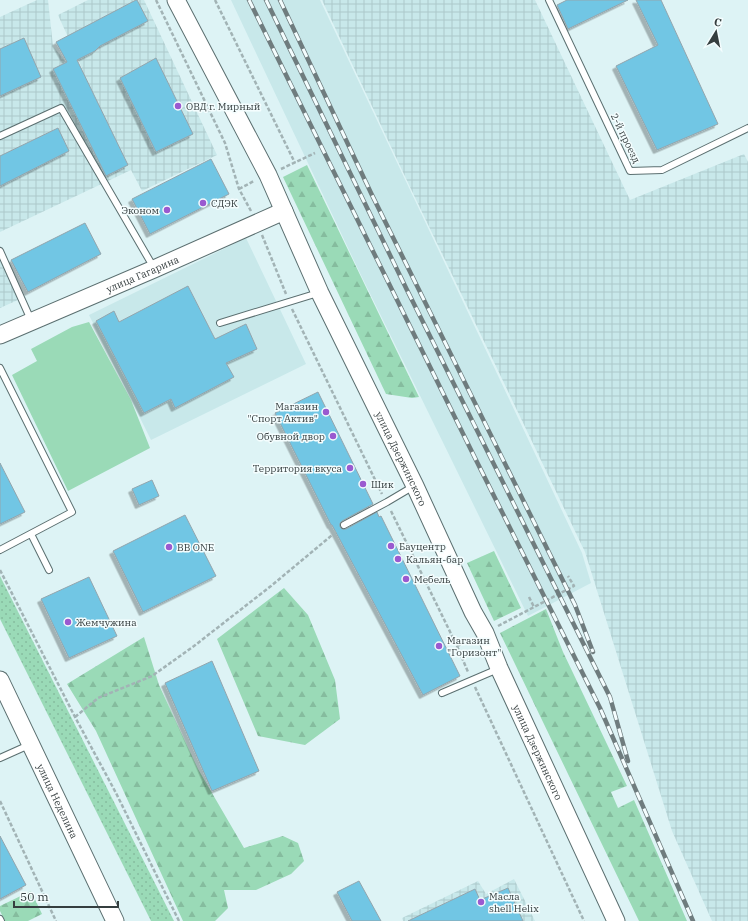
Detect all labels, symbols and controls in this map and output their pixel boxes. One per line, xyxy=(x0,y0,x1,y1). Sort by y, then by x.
north arrow xyxy=(696,12,736,52)
text: С xyxy=(713,15,723,30)
place label: ОВД г. Мирный xyxy=(186,100,261,113)
marker: ОВД г. Мирный xyxy=(173,101,183,111)
street label: 2-й проезд xyxy=(608,111,643,165)
place label: СДЭК xyxy=(211,197,238,210)
marker: СДЭК xyxy=(198,198,208,208)
place label: Эконом xyxy=(121,204,159,217)
marker: Эконом xyxy=(162,205,172,215)
street label: улица Гагарина xyxy=(104,253,181,296)
place label: Магазин "Спорт Актив" xyxy=(247,400,318,425)
marker: Магазин "Спорт Актив" xyxy=(321,407,331,417)
street label: улица Дзержинского xyxy=(372,409,429,508)
place label: Обувной двор xyxy=(257,430,325,443)
marker: Обувной двор xyxy=(328,431,338,441)
place label: Территория вкуса xyxy=(253,462,343,475)
marker: Территория вкуса xyxy=(345,463,355,473)
place label: Шик xyxy=(371,478,394,491)
marker: Шик xyxy=(358,479,368,489)
place label: Бауцентр xyxy=(399,540,446,553)
place label: BB ONE xyxy=(177,541,214,554)
marker: Бауцентр xyxy=(386,541,396,551)
marker: BB ONE xyxy=(164,542,174,552)
place label: Кальян-бар xyxy=(406,553,463,566)
marker: Кальян-бар xyxy=(393,554,403,564)
place label: Мебель xyxy=(414,573,451,586)
marker: Мебель xyxy=(401,574,411,584)
place label: Жемчужина xyxy=(76,616,137,629)
marker: Жемчужина xyxy=(63,617,73,627)
place label: Магазин "Горизонт" xyxy=(447,634,501,659)
marker: Магазин "Горизонт" xyxy=(434,641,444,651)
street label: улица Дзержинского xyxy=(510,703,565,802)
street label: улица Неделина xyxy=(34,762,81,841)
scale bar xyxy=(14,883,118,909)
text: 50 m xyxy=(20,889,49,904)
place label: Масла shell Helix xyxy=(489,890,539,915)
marker: Масла shell Helix xyxy=(476,897,486,907)

